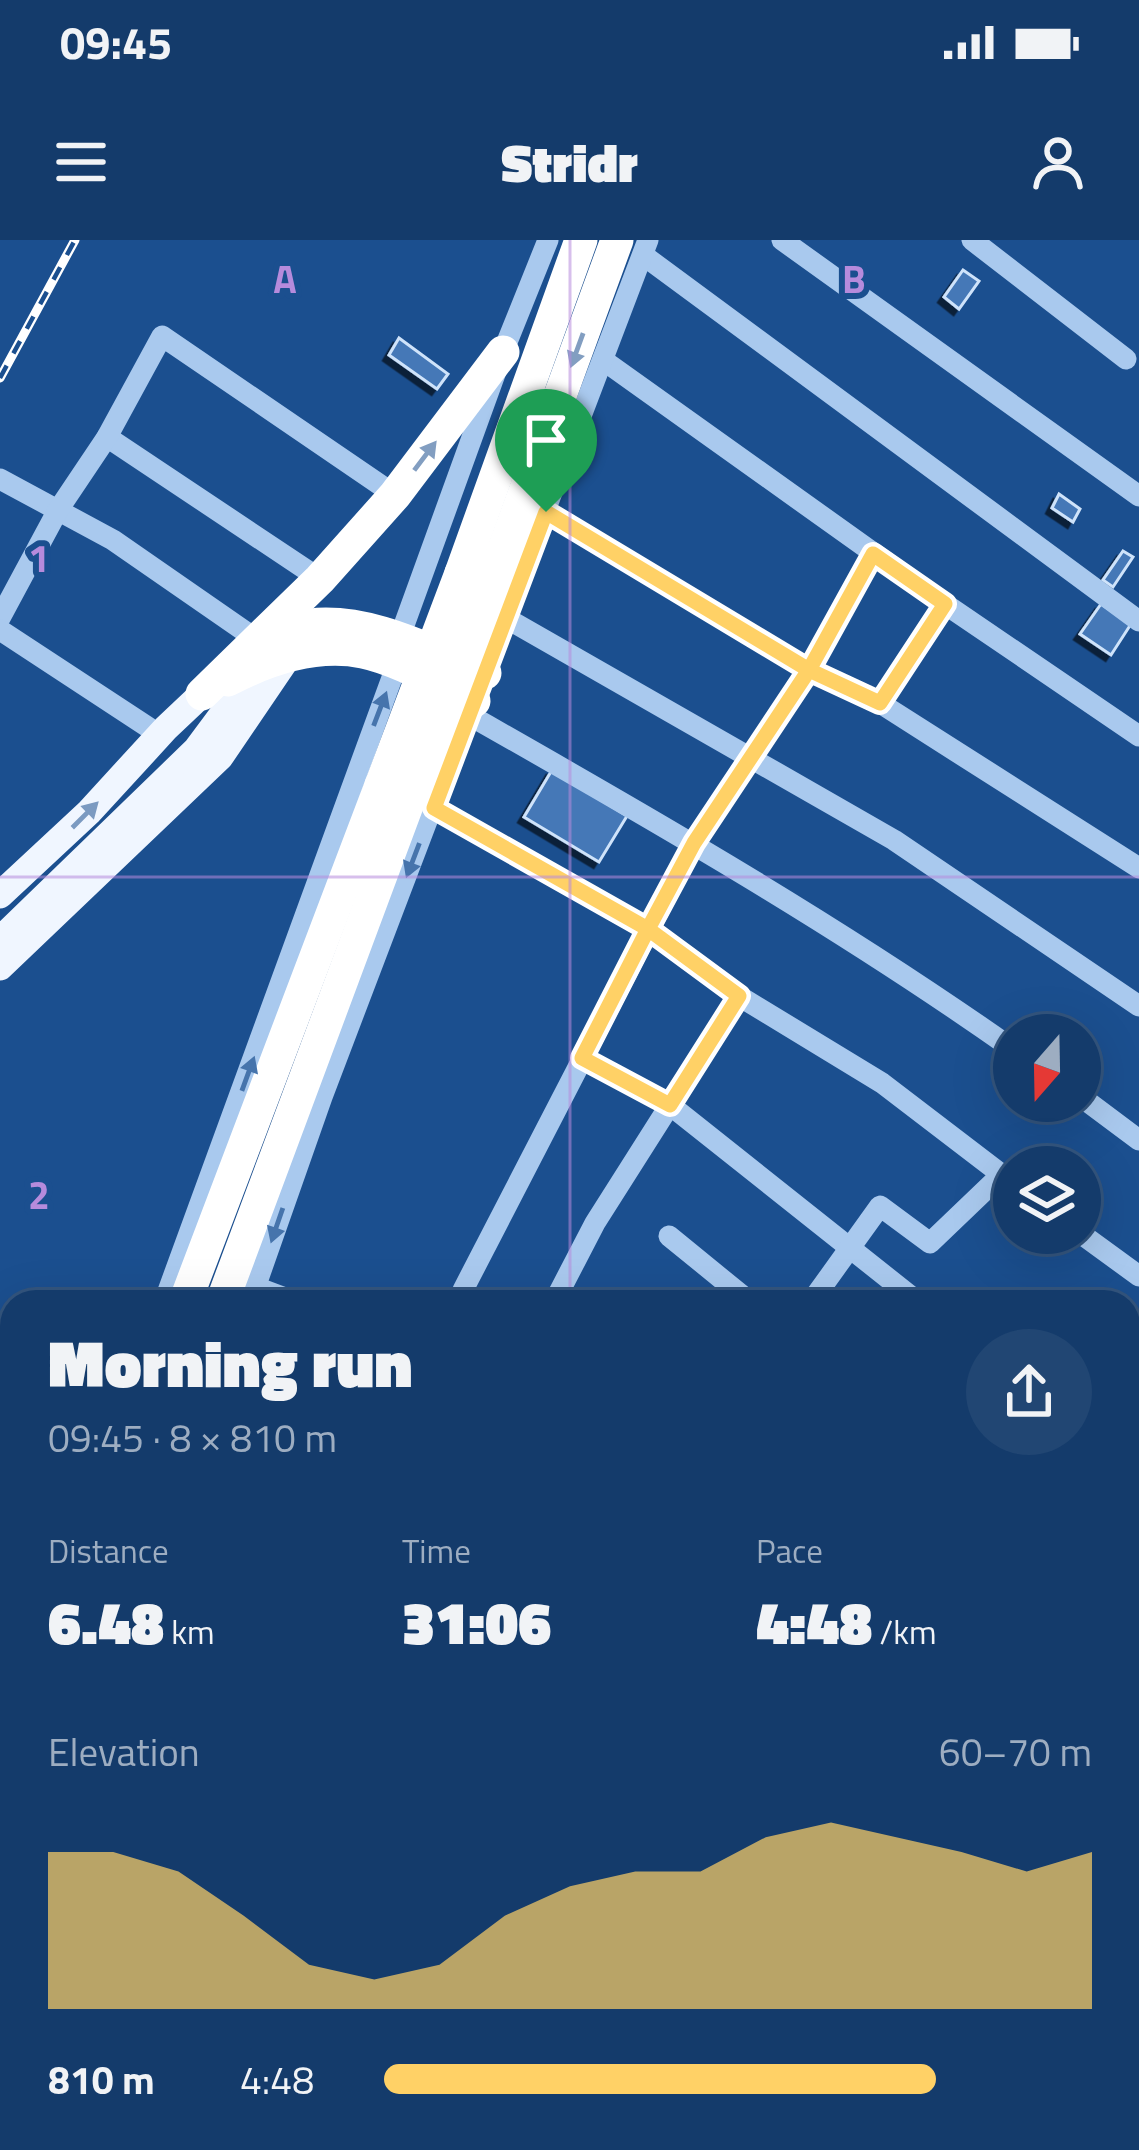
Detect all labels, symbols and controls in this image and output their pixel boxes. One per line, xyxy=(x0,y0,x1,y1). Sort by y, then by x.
text: 09:45 xyxy=(60,8,172,76)
text: Stridr xyxy=(501,121,638,203)
icon: menu xyxy=(48,129,114,195)
icon: person xyxy=(1025,129,1091,195)
text: A xyxy=(273,249,297,308)
text: B xyxy=(842,249,866,308)
one-way arrow xyxy=(566,332,585,368)
pin xyxy=(495,389,597,512)
icon: arrive xyxy=(513,407,579,473)
one-way arrow xyxy=(412,440,436,472)
text: 1 xyxy=(28,528,50,587)
one-way arrow xyxy=(372,691,390,727)
one-way arrow xyxy=(71,801,99,829)
one-way arrow xyxy=(403,842,422,878)
north arrow xyxy=(993,1014,1101,1122)
map controls xyxy=(993,1014,1101,1254)
one-way arrow xyxy=(240,1056,258,1092)
button: layers xyxy=(993,1146,1101,1254)
text: 2 xyxy=(28,1165,50,1224)
one-way arrow xyxy=(267,1208,285,1244)
text: Morning run xyxy=(48,1312,413,1413)
button: share xyxy=(966,1329,1092,1455)
text: 09:45 · 8 × 810 m xyxy=(48,1408,337,1467)
text: Distance xyxy=(48,1526,169,1576)
text: Time xyxy=(402,1526,471,1576)
text: Pace xyxy=(756,1526,823,1576)
text: 6.48 xyxy=(48,1576,164,1667)
text: 31:06 xyxy=(402,1576,551,1667)
text: 4:48 xyxy=(756,1576,872,1667)
text: km xyxy=(164,1607,215,1657)
text: /km xyxy=(872,1607,937,1657)
text: Elevation xyxy=(48,1722,200,1781)
text: 60–70 m xyxy=(939,1722,1092,1781)
text: 810 m xyxy=(48,2050,155,2109)
text: 4:48 xyxy=(240,2050,314,2109)

